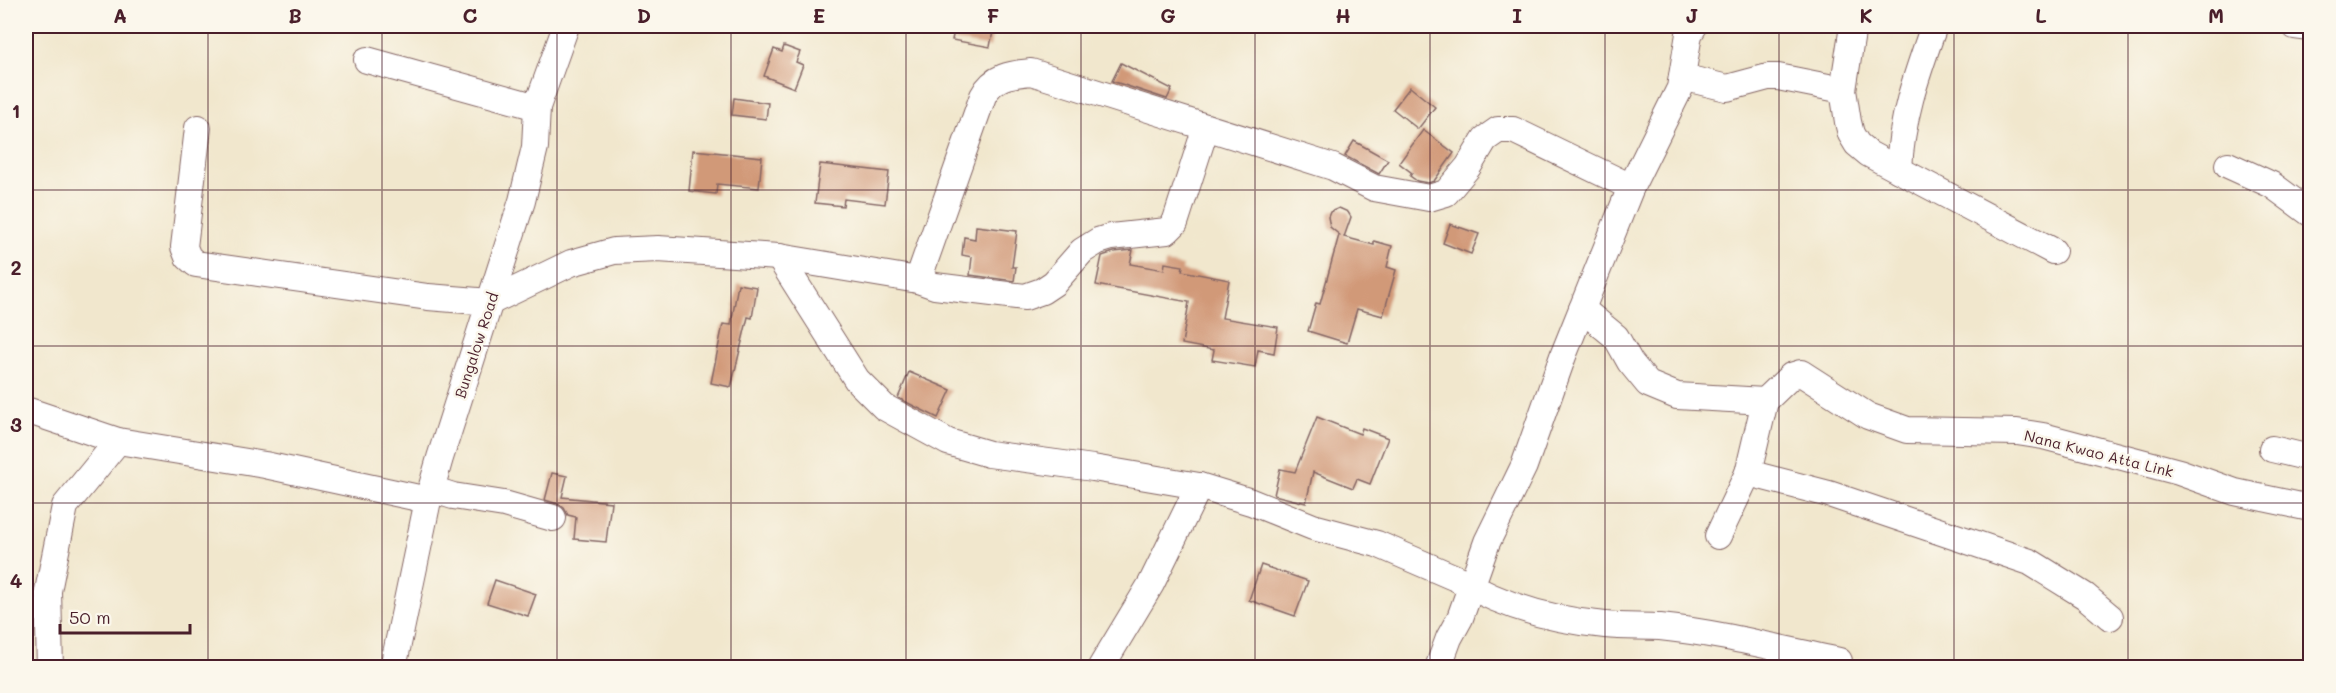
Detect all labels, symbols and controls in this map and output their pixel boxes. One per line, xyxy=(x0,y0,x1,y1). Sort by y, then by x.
text: A xyxy=(113,2,127,28)
text: B xyxy=(288,2,302,28)
text: C xyxy=(463,2,478,28)
text: D xyxy=(637,2,651,28)
text: E xyxy=(813,2,825,28)
text: F xyxy=(987,2,1000,28)
text: G xyxy=(1160,2,1176,28)
text: H xyxy=(1335,2,1351,28)
text: I xyxy=(1512,2,1522,28)
text: J xyxy=(1685,2,1699,28)
text: K xyxy=(1859,2,1873,28)
text: L xyxy=(2035,2,2047,28)
text: M xyxy=(2208,2,2224,28)
text: 1 xyxy=(12,97,20,123)
text: 2 xyxy=(10,254,22,280)
street label: Bungalow Road xyxy=(449,289,503,401)
text: 3 xyxy=(10,411,22,437)
street label: Nana Kwao Atta Link xyxy=(2022,425,2176,481)
text: 4 xyxy=(10,567,23,593)
scale bar xyxy=(60,597,190,635)
text: 50 m xyxy=(69,605,111,629)

